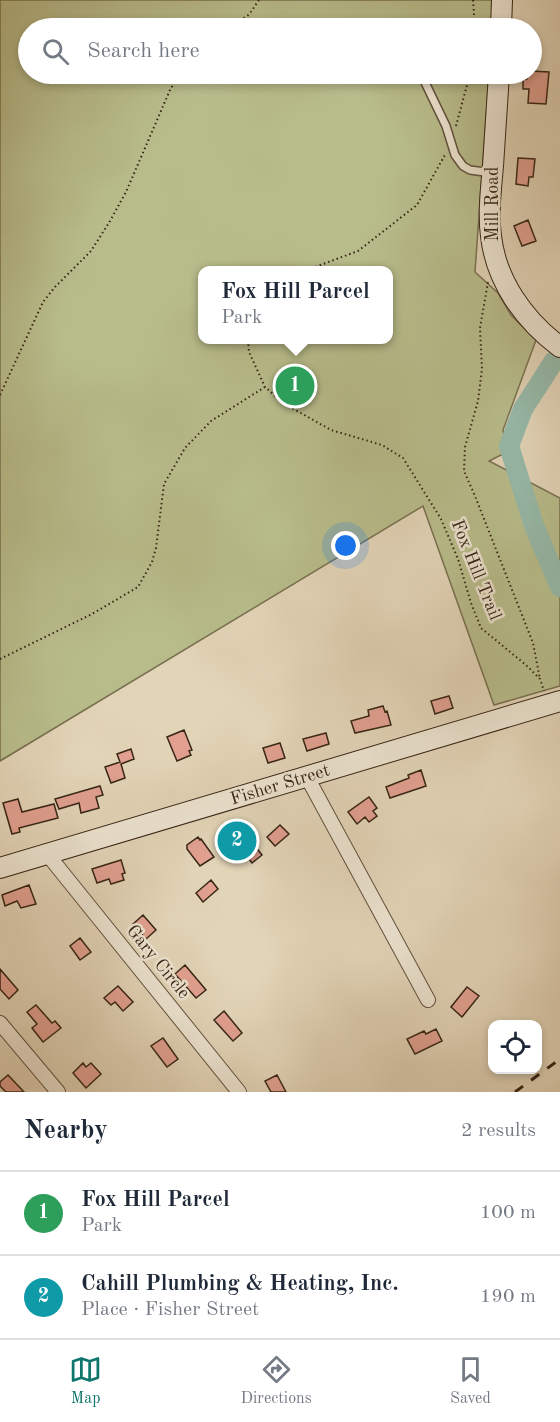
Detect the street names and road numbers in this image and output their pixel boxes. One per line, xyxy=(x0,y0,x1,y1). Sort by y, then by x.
street label: Mill Road xyxy=(484,167,502,241)
street label: Fox Hill Trail xyxy=(448,517,504,623)
street label: Fisher Street xyxy=(228,761,332,809)
street label: Gary Circle xyxy=(123,922,193,1002)

